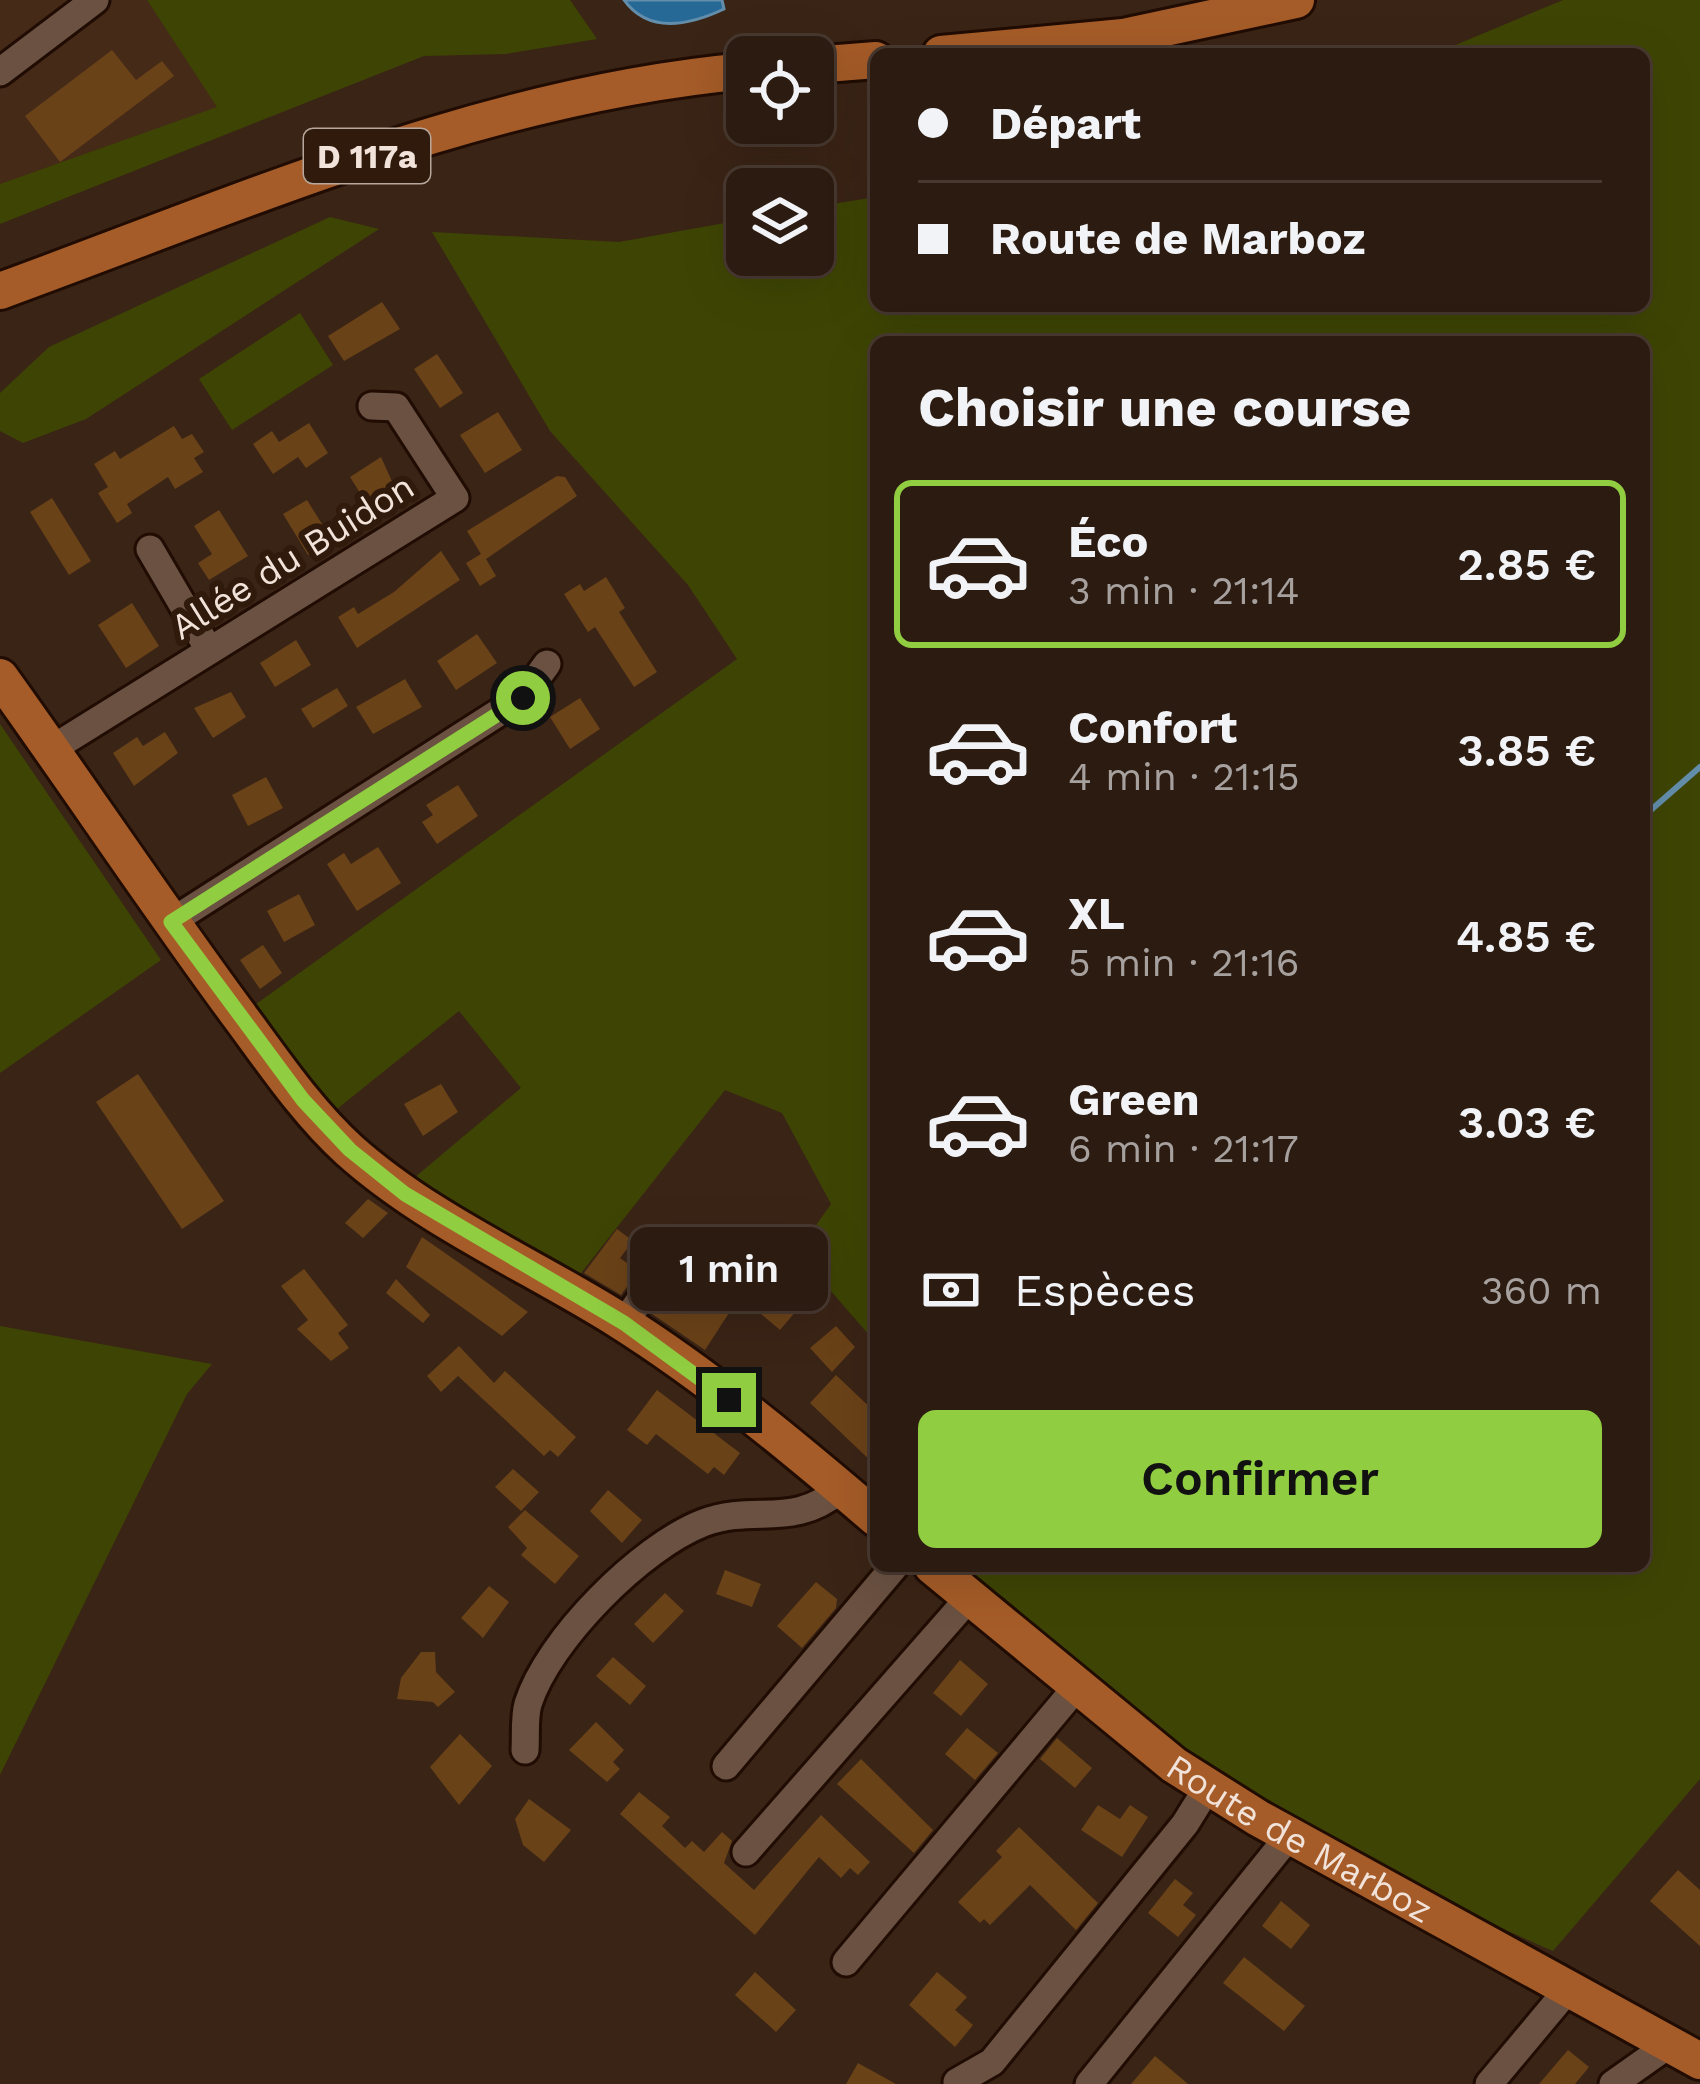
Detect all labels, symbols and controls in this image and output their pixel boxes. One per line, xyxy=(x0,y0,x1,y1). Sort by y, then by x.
map controls xyxy=(726,36,834,276)
button: locate xyxy=(726,36,834,144)
text: Départ xyxy=(990,97,1141,150)
road number: D 117a xyxy=(304,129,430,183)
button: layers xyxy=(726,168,834,276)
text: Route de Marboz xyxy=(990,212,1366,265)
text: Choisir une course xyxy=(918,376,1411,439)
street label: Allée du Buidon xyxy=(163,465,422,648)
icon: car xyxy=(924,510,1032,618)
text: Éco xyxy=(1068,515,1149,568)
text: 2.85 € xyxy=(1457,538,1596,591)
text: 3 min · 21:14 xyxy=(1068,568,1300,613)
route start xyxy=(496,671,550,725)
icon: car xyxy=(924,696,1032,804)
text: Confort xyxy=(1068,701,1237,754)
text: 3.85 € xyxy=(1457,724,1596,777)
text: 4 min · 21:15 xyxy=(1068,754,1300,799)
icon: car xyxy=(924,882,1032,990)
text: XL xyxy=(1068,887,1125,940)
text: 4.85 € xyxy=(1456,910,1596,963)
text: 5 min · 21:16 xyxy=(1068,940,1300,985)
icon: car xyxy=(924,1068,1032,1176)
text: Green xyxy=(1068,1073,1200,1126)
text: 3.03 € xyxy=(1458,1096,1596,1149)
text: 6 min · 21:17 xyxy=(1068,1126,1299,1171)
callout: 1 min xyxy=(630,1226,828,1310)
text: 1 min xyxy=(679,1246,779,1291)
icon: cash xyxy=(918,1257,984,1323)
text: Espèces xyxy=(1014,1264,1196,1317)
text: 360 m xyxy=(1481,1268,1602,1313)
route end xyxy=(702,1373,756,1427)
button: Confirmer xyxy=(918,1410,1602,1548)
street label: Route de Marboz xyxy=(1159,1746,1440,1932)

